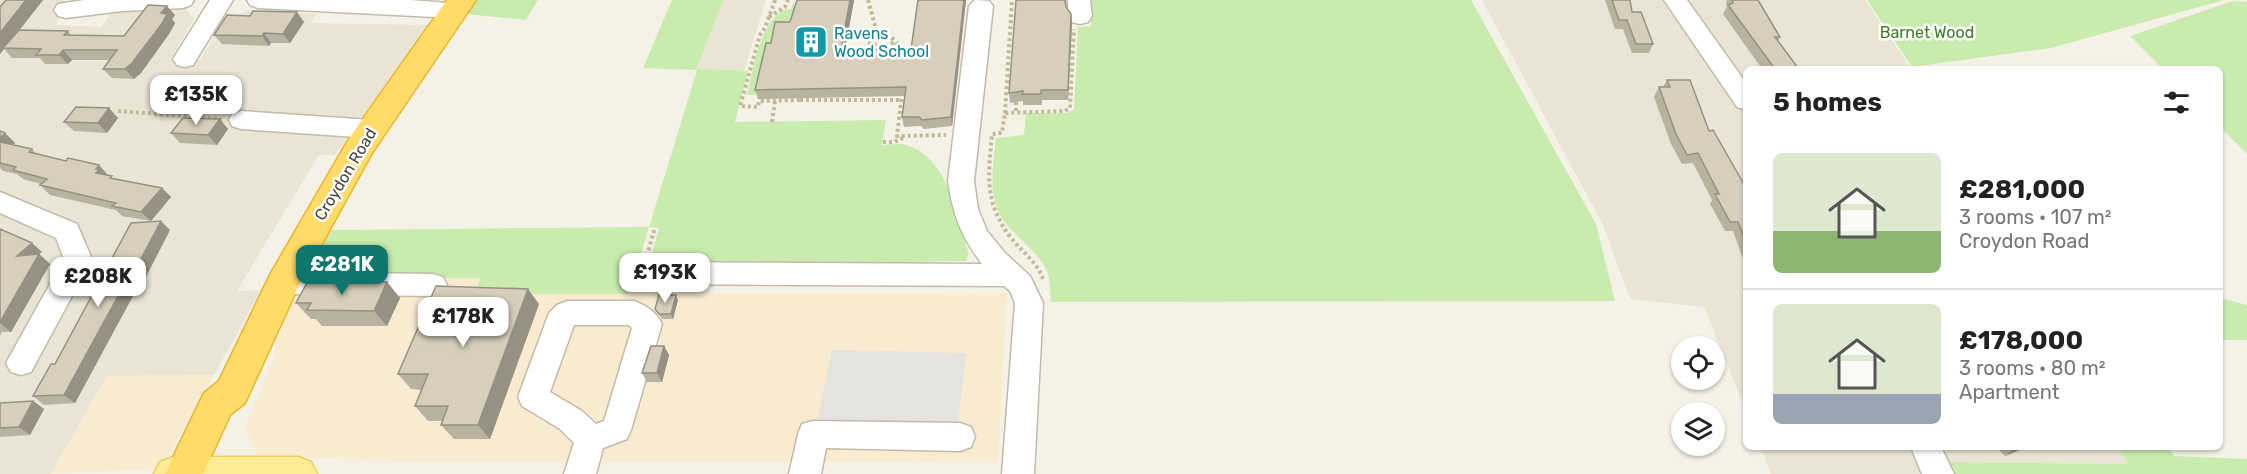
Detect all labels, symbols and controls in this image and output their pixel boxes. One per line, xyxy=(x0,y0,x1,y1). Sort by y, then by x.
park label: Barnet Wood xyxy=(1880,23,1974,42)
building icon: Ravens Wood School xyxy=(793,24,829,60)
place label: Ravens Wood School xyxy=(834,24,929,61)
pin: £135K xyxy=(154,75,238,126)
text: £135K xyxy=(164,82,228,106)
icon: filters xyxy=(2160,86,2193,119)
text: 5 homes xyxy=(1773,87,1882,118)
street label: Croydon Road xyxy=(310,125,380,224)
text: £281,000 xyxy=(1959,174,2085,205)
icon: home xyxy=(1821,177,1893,249)
text: 3 rooms · 107 m² xyxy=(1959,205,2112,229)
text: Croydon Road xyxy=(1959,229,2089,253)
pin: £281K xyxy=(300,245,384,296)
text: £281K xyxy=(310,252,374,276)
pin: £193K xyxy=(623,253,707,304)
pin: £208K xyxy=(56,257,140,308)
text: £193K xyxy=(633,260,697,284)
text: £208K xyxy=(64,264,132,288)
pin: £178K xyxy=(421,297,505,348)
text: £178K xyxy=(432,304,494,328)
text: £178,000 xyxy=(1959,325,2083,356)
icon: home xyxy=(1821,328,1893,400)
map controls xyxy=(1671,336,1725,456)
button: locate xyxy=(1671,336,1725,390)
text: 3 rooms · 80 m² xyxy=(1959,356,2106,380)
text: Apartment xyxy=(1959,380,2060,404)
button: layers xyxy=(1671,402,1725,456)

